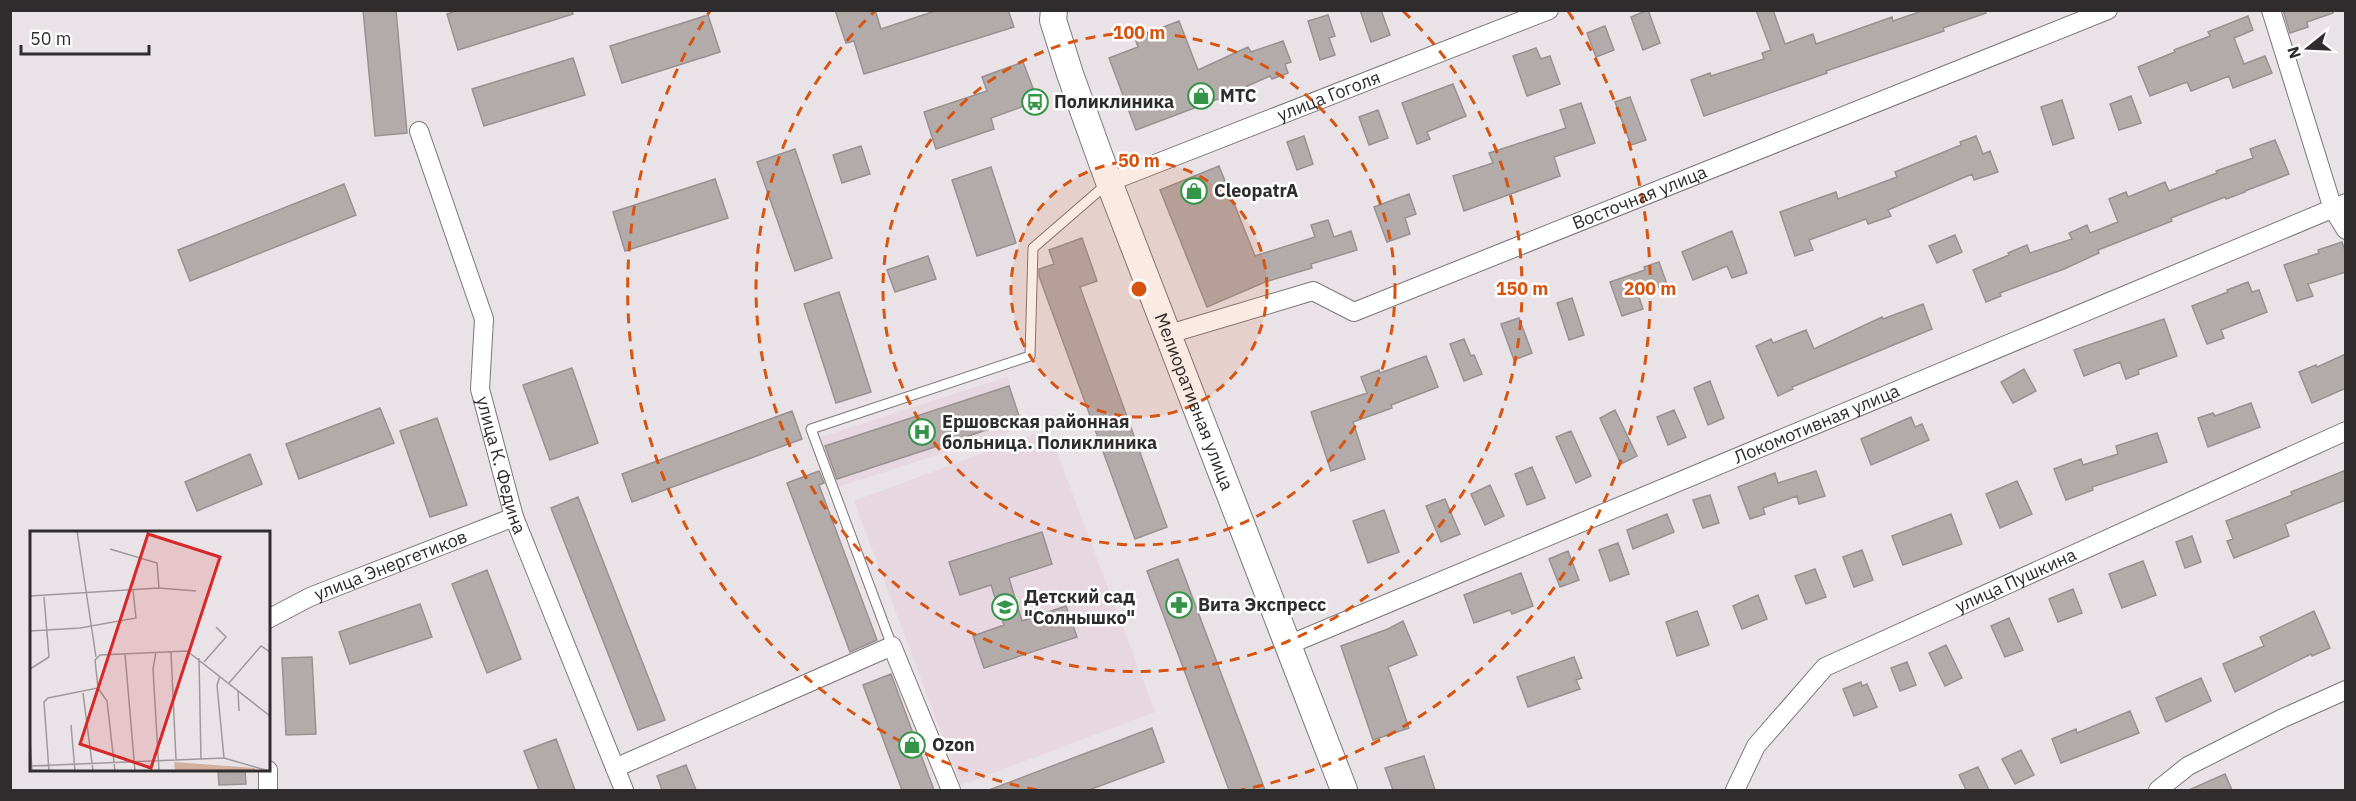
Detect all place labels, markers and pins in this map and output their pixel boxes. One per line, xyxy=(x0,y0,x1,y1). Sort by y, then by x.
shop icon: МТС xyxy=(1186,81,1216,111)
place label: МТС xyxy=(1220,84,1257,107)
bus stop icon: Поликлиника xyxy=(1020,87,1050,117)
place label: Поликлиника xyxy=(1054,90,1174,113)
shop icon: CleopatrA xyxy=(1179,176,1209,206)
place label: CleopatrA xyxy=(1214,179,1298,202)
centre of rings xyxy=(1129,279,1149,299)
place label: Ершовская районная больница. Поликлиника xyxy=(942,410,1157,454)
hospital icon: Ершовская районная больница. Поликлиника xyxy=(907,417,937,447)
place label: Детский сад "Солнышко" xyxy=(1024,585,1135,629)
pharmacy icon: Вита Экспресс xyxy=(1164,590,1194,620)
school or university icon: Детский сад "Солнышко" xyxy=(990,592,1020,622)
place label: Вита Экспресс xyxy=(1198,593,1326,616)
shop icon: Ozon xyxy=(897,730,927,760)
place label: Ozon xyxy=(932,733,975,756)

